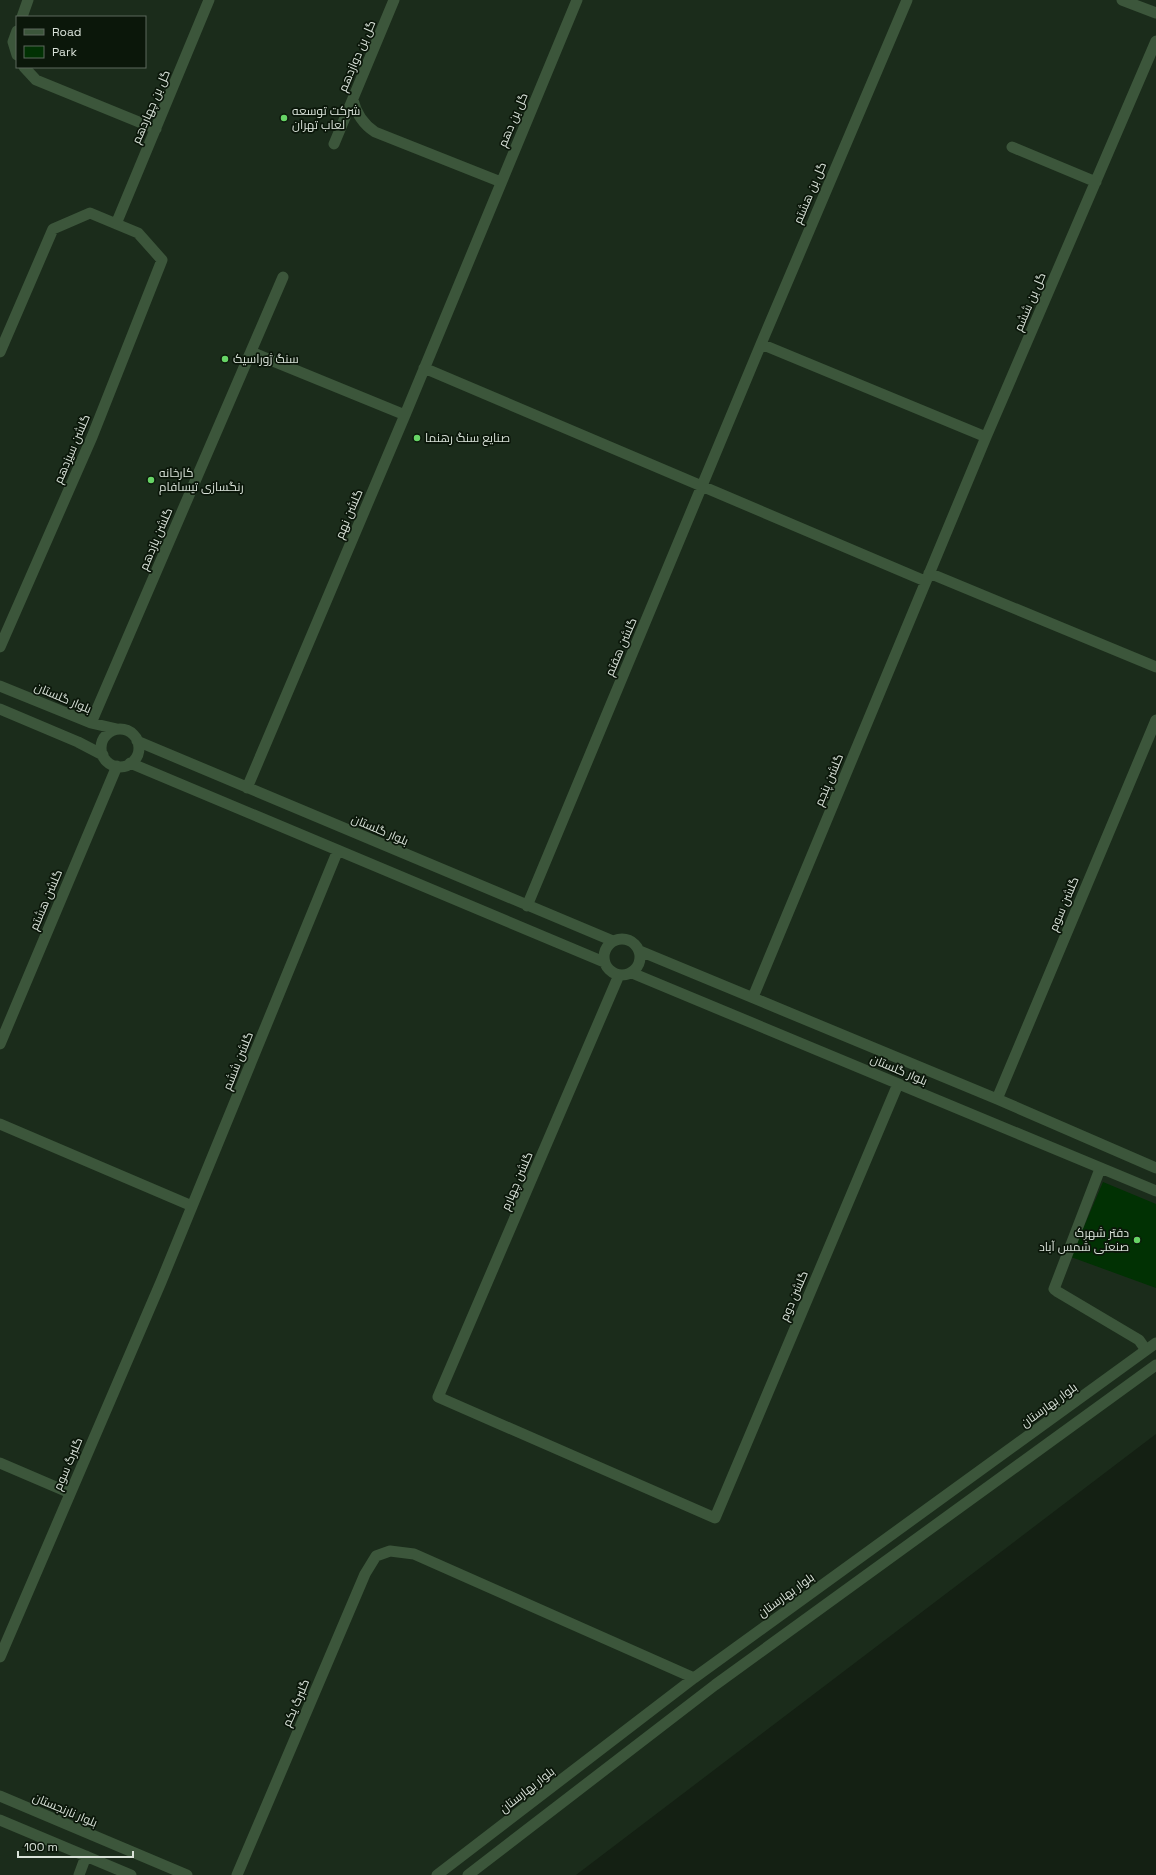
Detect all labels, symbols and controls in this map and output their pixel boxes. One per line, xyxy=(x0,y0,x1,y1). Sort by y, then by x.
legend xyxy=(16,16,146,68)
street label: گل بن دوازدهم xyxy=(335,18,379,94)
text: Road xyxy=(52,24,81,40)
text: Park xyxy=(52,44,77,60)
street label: گل بن چهاردهم xyxy=(128,68,175,147)
street label: گل بن دهم xyxy=(494,90,532,150)
place label: شرکت توسعه لعاب تهران xyxy=(292,103,360,133)
marker: شرکت توسعه لعاب تهران xyxy=(279,113,289,123)
street label: گل بن هشتم xyxy=(790,160,830,226)
street label: گل بن ششم xyxy=(1010,270,1050,334)
place label: سنگ ژوراسیک xyxy=(233,351,299,367)
marker: سنگ ژوراسیک xyxy=(220,354,230,364)
street label: گلشن سیزدهم xyxy=(50,412,94,486)
place label: صنایع سنگ رهنما xyxy=(425,430,510,446)
marker: صنایع سنگ رهنما xyxy=(412,433,422,443)
place label: کارخانه رنگسازی تیسافام xyxy=(159,465,244,495)
marker: کارخانه رنگسازی تیسافام xyxy=(146,475,156,485)
street label: گلشن نهم xyxy=(331,487,367,541)
street label: گلشن یازدهم xyxy=(136,505,176,573)
street label: گلشن هفتم xyxy=(602,615,640,679)
street label: بلوار گلستان xyxy=(32,679,94,717)
street label: گلشن پنجم xyxy=(811,751,848,809)
street label: بلوار گلستان xyxy=(349,811,411,849)
street label: گلشن هشتم xyxy=(26,867,66,933)
street label: گلشن سوم xyxy=(1045,874,1083,934)
street label: گلشن ششم xyxy=(219,1029,257,1093)
street label: بلوار گلستان xyxy=(868,1051,930,1089)
street label: گلشن چهارم xyxy=(497,1149,537,1213)
place label: دفتر شهرک صنعتی شمس آباد xyxy=(1039,1225,1129,1255)
marker: دفتر شهرک صنعتی شمس آباد xyxy=(1132,1235,1142,1245)
street label: گلشن دوم xyxy=(776,1268,812,1324)
street label: بلوار بهارستان xyxy=(1018,1379,1080,1431)
street label: گلبرگ سوم xyxy=(50,1435,86,1493)
street label: بلوار بهارستان xyxy=(755,1569,817,1621)
street label: گلبرگ یکم xyxy=(279,1677,313,1729)
street label: بلوار بهارستان xyxy=(496,1763,558,1817)
street label: بلوار نارنجستان xyxy=(30,1789,100,1831)
scale bar xyxy=(18,1833,133,1859)
text: 100 m xyxy=(24,1839,58,1855)

